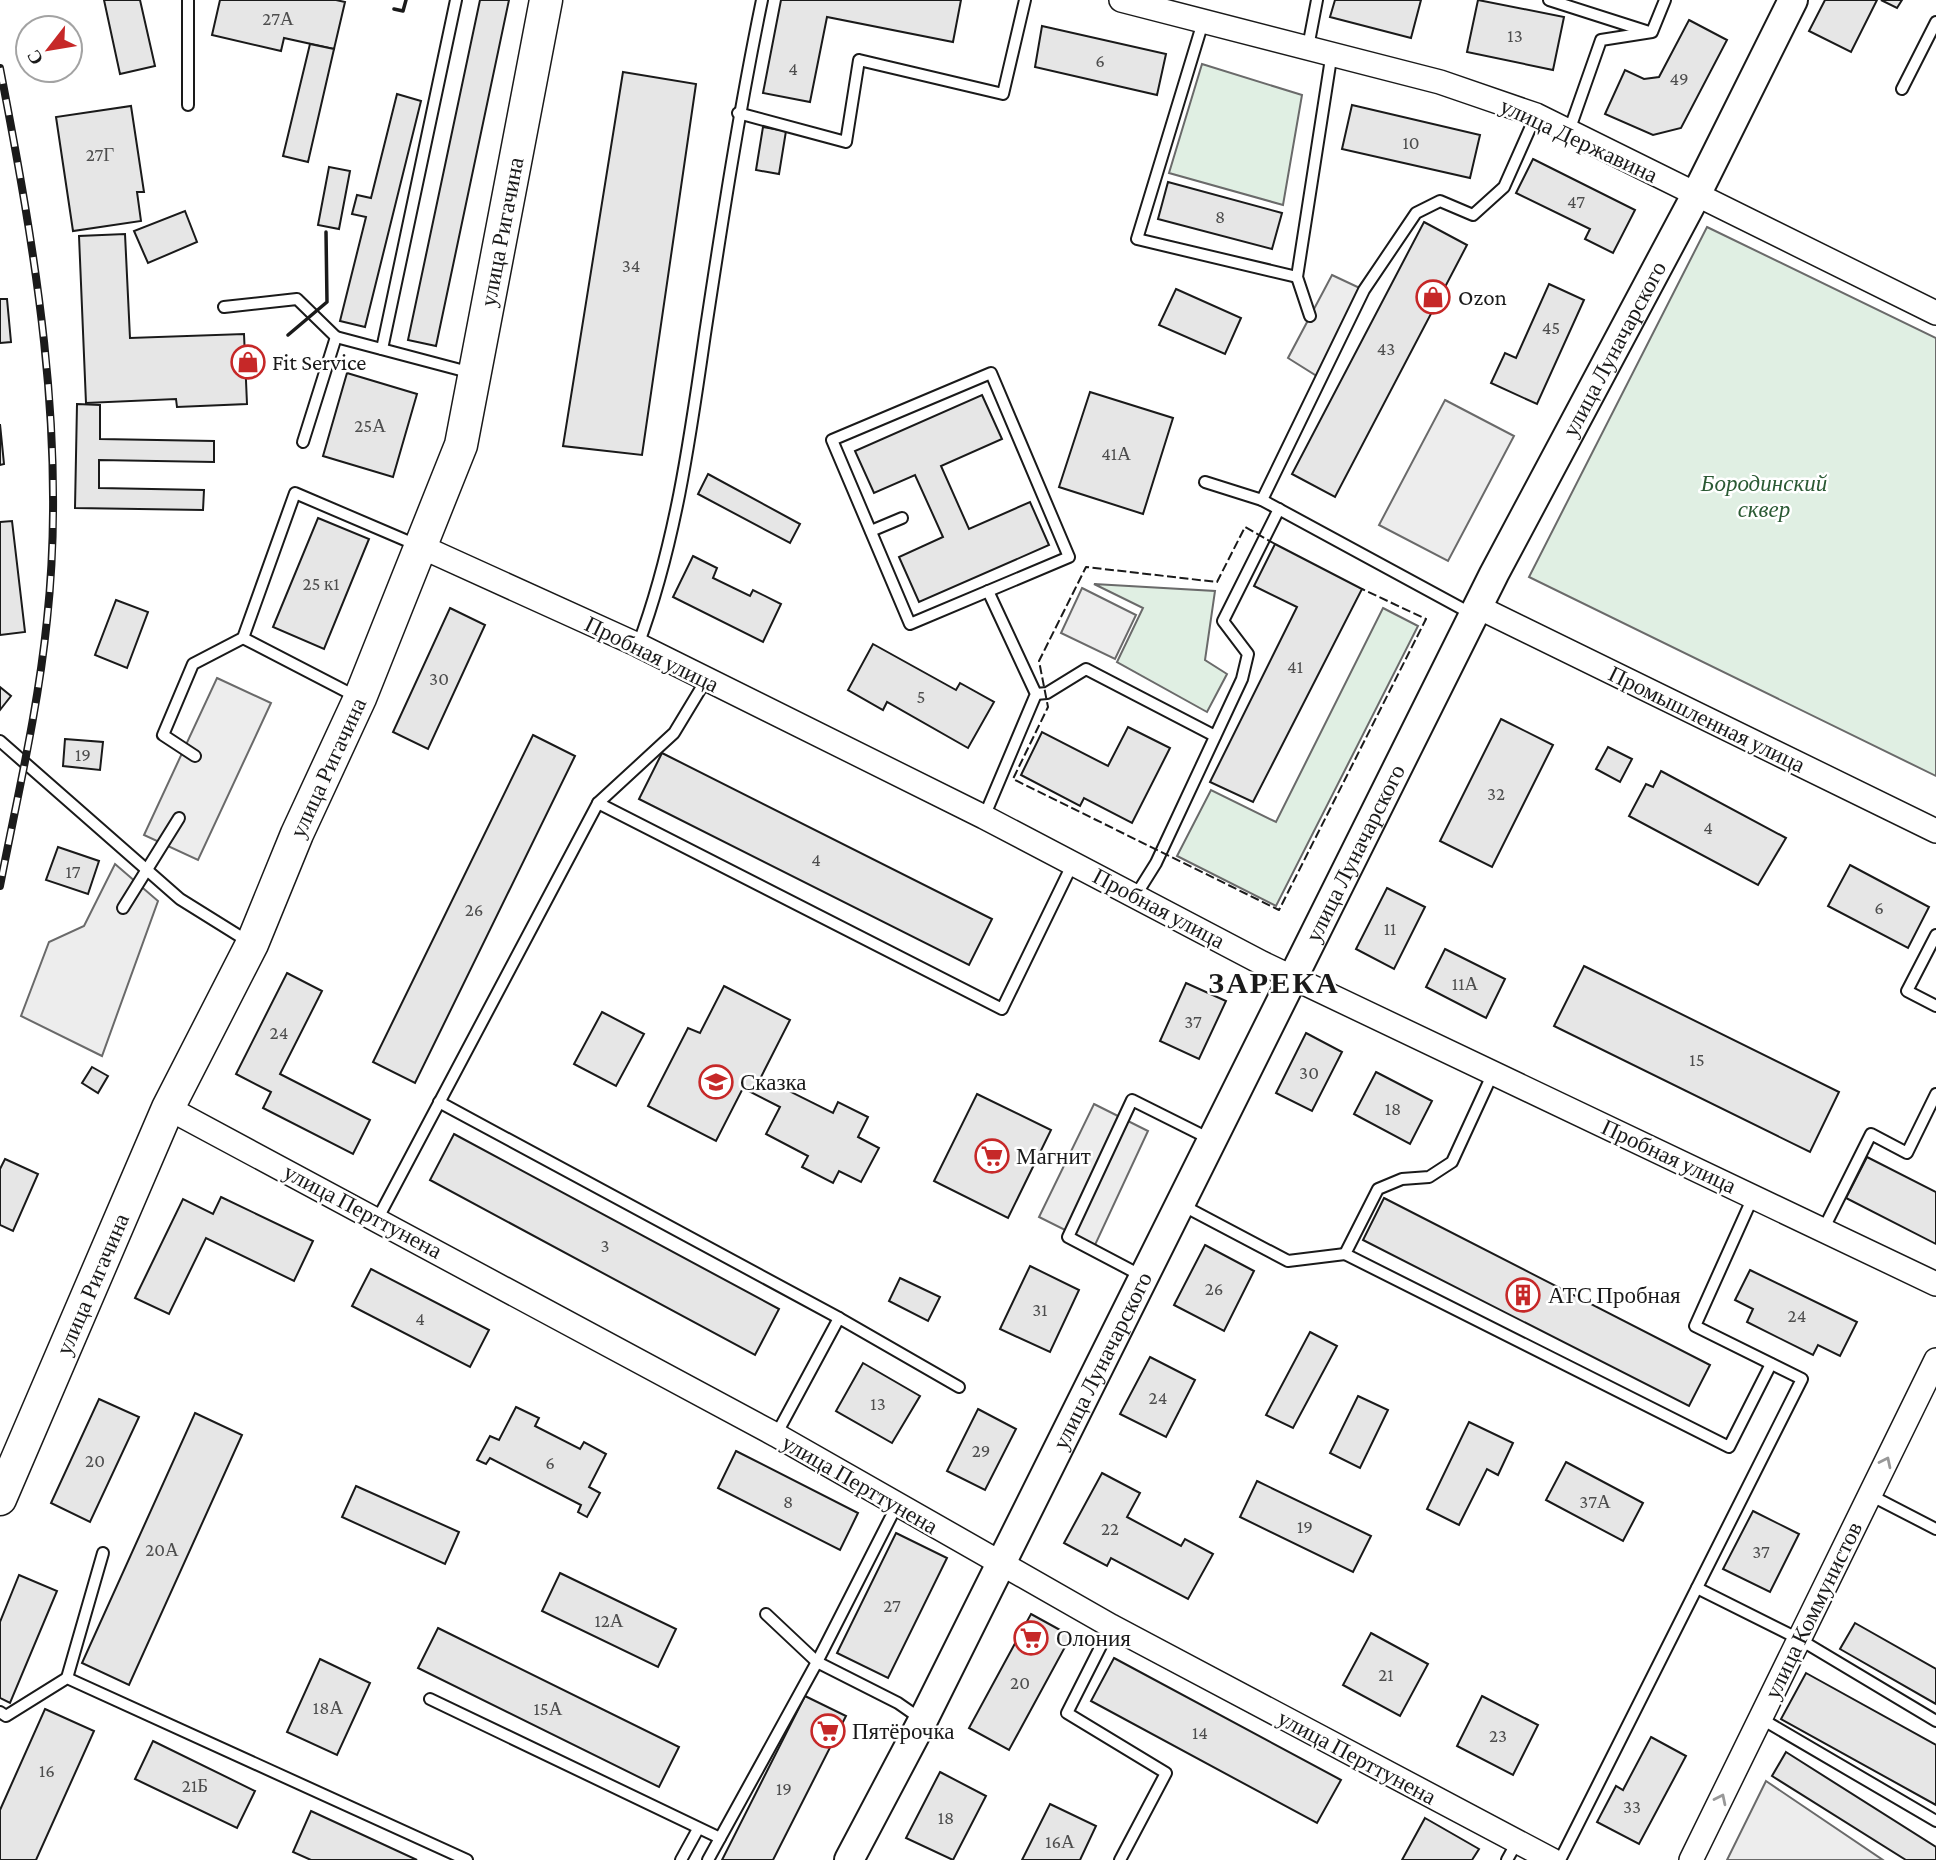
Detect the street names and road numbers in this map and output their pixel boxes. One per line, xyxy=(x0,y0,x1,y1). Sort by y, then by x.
street label: улица Державина xyxy=(1496,92,1662,188)
street label: улица Ригачина xyxy=(475,155,529,309)
street label: улица Луначарского xyxy=(1557,257,1671,441)
street label: Пробная улица xyxy=(581,610,723,698)
street label: Промышленная улица xyxy=(1605,660,1809,778)
street label: улица Ригачина xyxy=(284,693,371,842)
street label: улица Луначарского xyxy=(1300,760,1410,946)
street label: Пробная улица xyxy=(1089,862,1229,954)
street label: Пробная улица xyxy=(1598,1113,1740,1199)
street label: улица Перттунена xyxy=(279,1158,447,1264)
street label: улица Ригачина xyxy=(51,1209,134,1359)
street label: улица Луначарского xyxy=(1047,1268,1157,1453)
street label: улица Перттунена xyxy=(778,1429,942,1539)
street label: улица Коммунистов xyxy=(1759,1517,1867,1703)
street label: улица Перттунена xyxy=(1273,1704,1441,1810)

